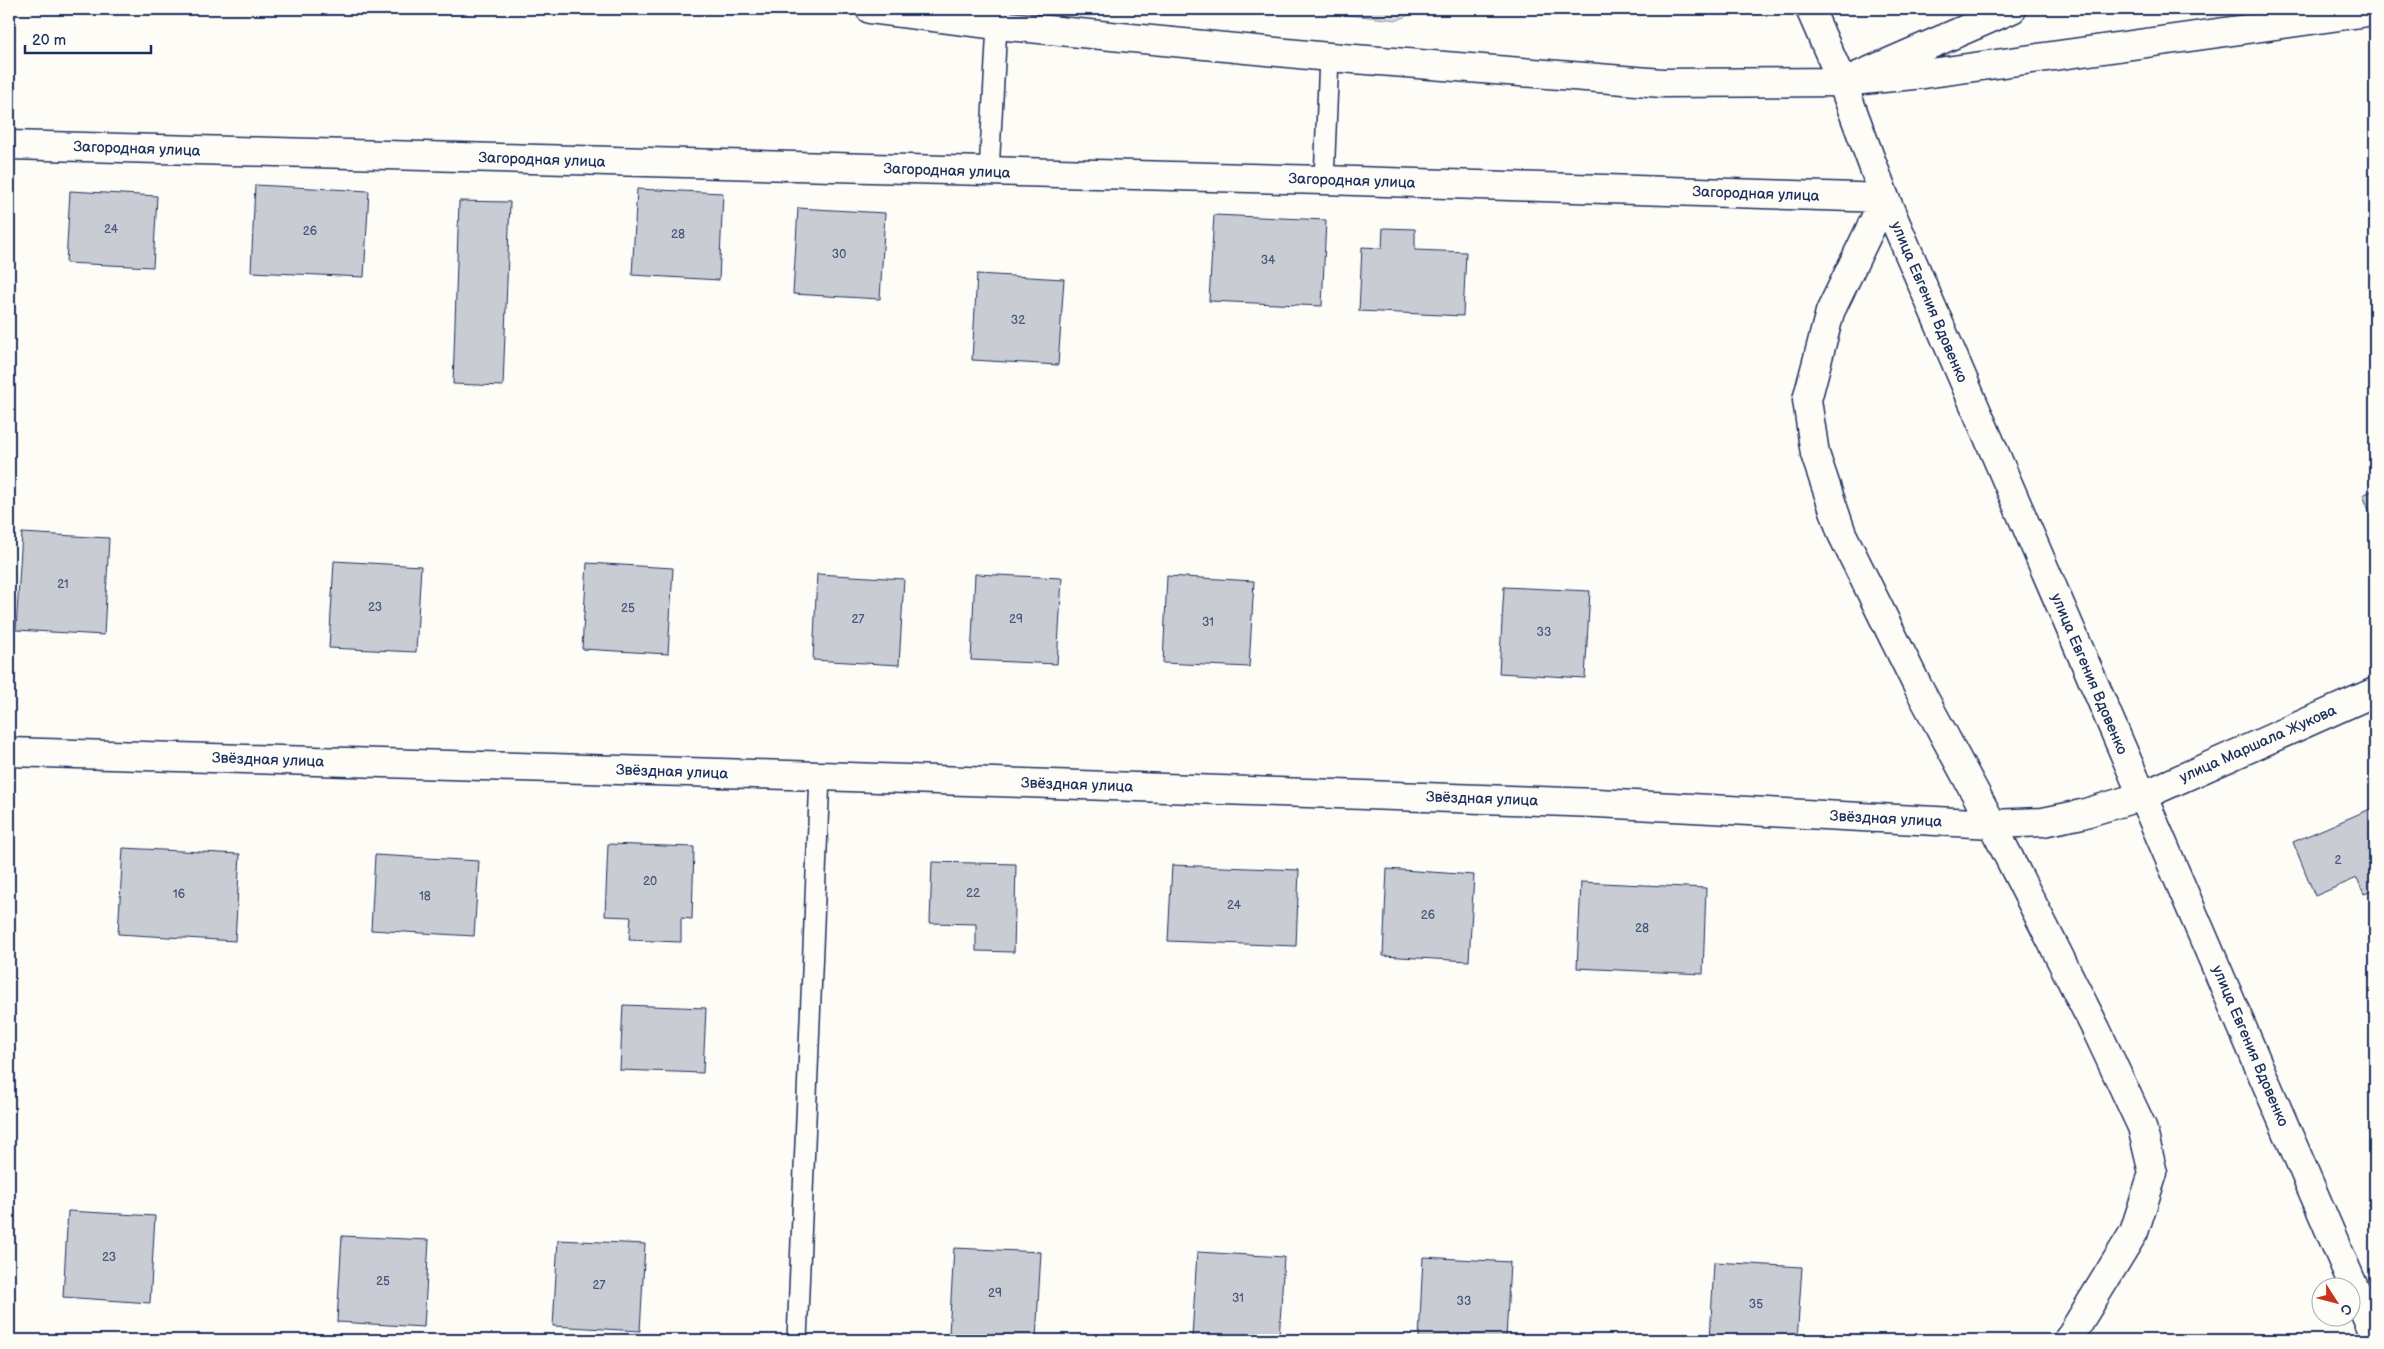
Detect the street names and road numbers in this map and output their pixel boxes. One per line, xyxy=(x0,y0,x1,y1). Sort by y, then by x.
street label: Загородная улица xyxy=(73,137,201,161)
street label: Загородная улица xyxy=(478,148,606,172)
street label: Загородная улица xyxy=(883,159,1011,183)
street label: Загородная улица xyxy=(1288,169,1416,193)
street label: Загородная улица xyxy=(1692,182,1820,206)
street label: улица Евгения Вдовенко xyxy=(1886,219,1972,386)
street label: улица Евгения Вдовенко xyxy=(2046,591,2132,758)
street label: улица Маршала Жукова xyxy=(2177,701,2339,787)
street label: Звёздная улица xyxy=(211,749,325,771)
street label: Звёздная улица xyxy=(615,761,729,783)
street label: Звёздная улица xyxy=(1020,774,1134,796)
street label: Звёздная улица xyxy=(1425,788,1539,810)
street label: Звёздная улица xyxy=(1829,807,1943,831)
street label: улица Евгения Вдовенко xyxy=(2207,963,2293,1130)

